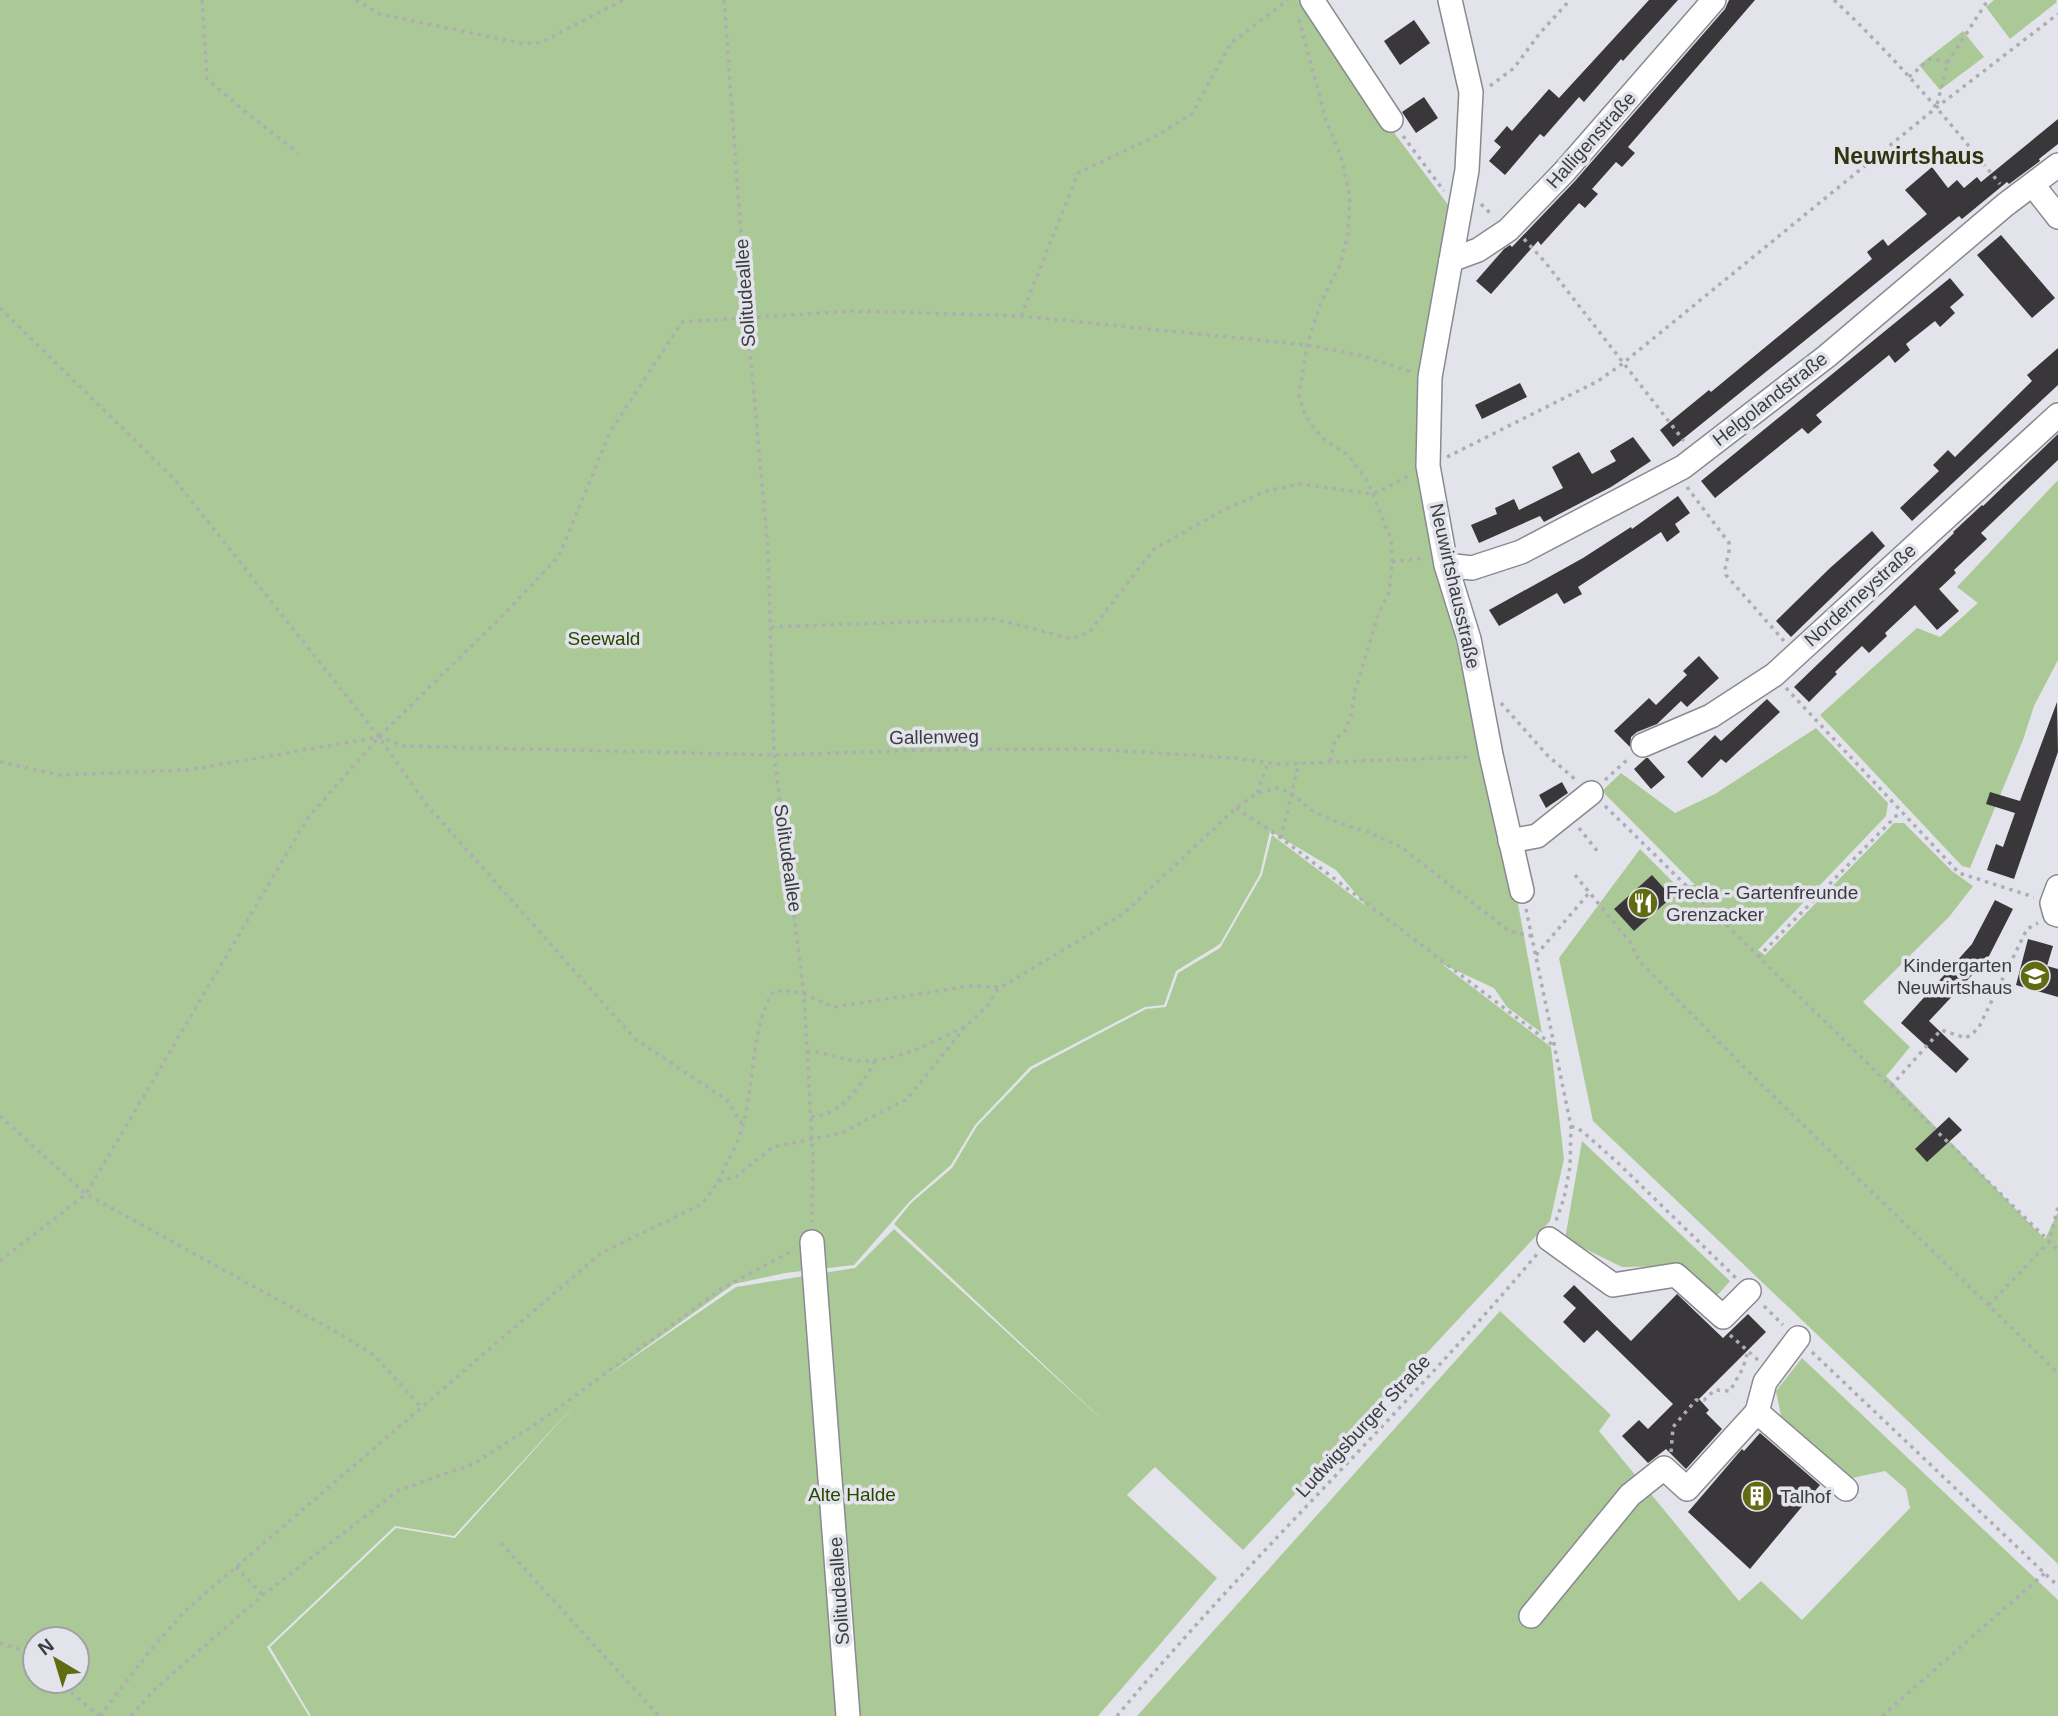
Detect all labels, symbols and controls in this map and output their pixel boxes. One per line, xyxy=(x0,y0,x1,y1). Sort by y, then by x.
street label: Halligenstraße xyxy=(1542,87,1640,193)
district label: Neuwirtshaus xyxy=(1834,143,1984,169)
street label: Solitudeallee xyxy=(731,238,759,348)
street label: Helgolandstraße xyxy=(1709,348,1831,450)
street label: Neuwirtshausstraße xyxy=(1426,501,1484,671)
street label: Norderneystraße xyxy=(1800,540,1920,650)
park label: Seewald xyxy=(568,628,640,649)
street label: Gallenweg xyxy=(889,726,979,748)
street label: Solitudeallee xyxy=(770,803,806,913)
place label: Frecla - Gartenfreunde Grenzacker xyxy=(1666,882,1858,925)
restaurant icon: Frecla - Gartenfreunde Grenzacker xyxy=(1626,886,1660,920)
place label: Kindergarten Neuwirtshaus xyxy=(1897,955,2012,998)
school or university icon: Kindergarten Neuwirtshaus xyxy=(2018,959,2052,993)
street label: Ludwigsburger Straße xyxy=(1292,1350,1434,1502)
building icon: Talhof xyxy=(1740,1479,1774,1513)
park label: Alte Halde xyxy=(808,1484,896,1505)
place label: Talhof xyxy=(1780,1486,1831,1507)
street label: Solitudeallee xyxy=(825,1536,853,1646)
north arrow xyxy=(21,1625,91,1695)
text: N xyxy=(34,1634,58,1659)

